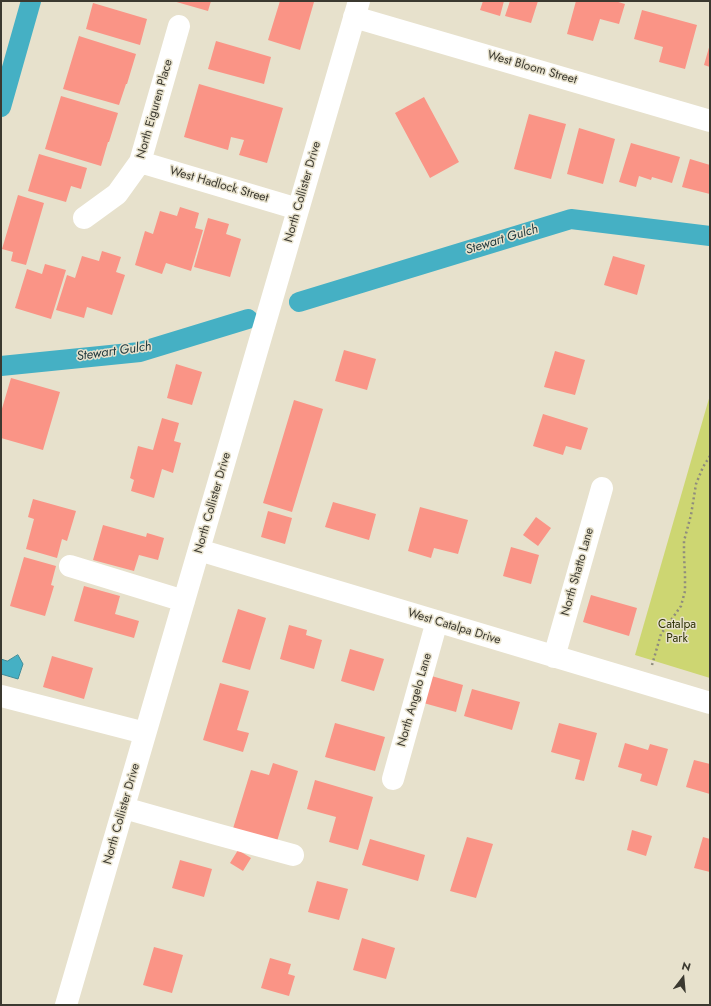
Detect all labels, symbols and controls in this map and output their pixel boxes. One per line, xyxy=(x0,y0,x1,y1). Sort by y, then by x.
street label: West Bloom Street xyxy=(486,48,578,88)
street label: North Eiguren Place xyxy=(134,58,176,160)
street label: North Collister Drive xyxy=(282,140,324,244)
street label: West Hadlock Street xyxy=(168,164,270,206)
water label: Stewart Gulch xyxy=(464,222,540,258)
water label: Stewart Gulch xyxy=(76,339,152,365)
street label: North Collister Drive xyxy=(192,451,234,555)
street label: North Shatto Lane xyxy=(559,526,597,618)
street label: West Catalpa Drive xyxy=(406,606,502,648)
park label: Catalpa Park xyxy=(658,618,696,646)
street label: North Angelo Lane xyxy=(395,652,435,748)
street label: North Collister Drive xyxy=(101,762,143,866)
north arrow xyxy=(663,958,703,998)
text: N xyxy=(680,958,693,975)

